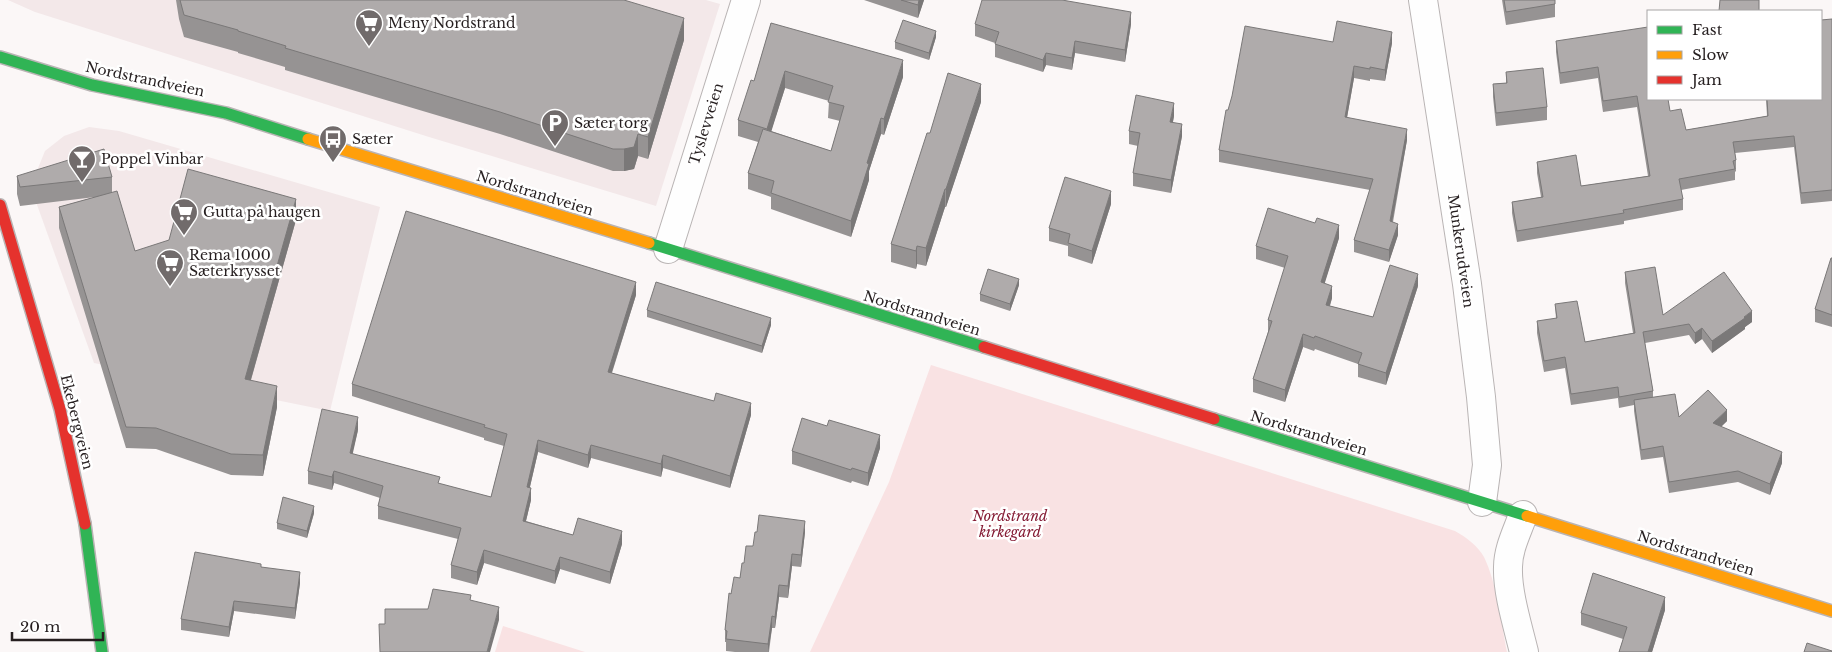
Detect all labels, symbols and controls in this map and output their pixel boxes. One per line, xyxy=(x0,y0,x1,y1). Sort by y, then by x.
supermarket icon: Meny Nordstrand xyxy=(354,8,384,47)
legend xyxy=(1647,10,1822,100)
place label: Meny Nordstrand xyxy=(388,14,516,32)
text: Fast xyxy=(1692,20,1723,39)
text: Slow xyxy=(1692,45,1729,64)
street label: Nordstrandveien xyxy=(84,58,206,100)
text: Jam xyxy=(1690,70,1722,89)
street label: Tyslevveien xyxy=(685,80,727,167)
parking icon: Sæter torg xyxy=(540,108,570,147)
place label: Sæter torg xyxy=(574,114,649,132)
bus stop icon: Sæter xyxy=(318,124,348,163)
place label: Sæter xyxy=(352,130,393,148)
bar icon: Poppel Vinbar xyxy=(67,144,97,183)
place label: Poppel Vinbar xyxy=(101,150,204,168)
street label: Nordstrandveien xyxy=(474,167,596,219)
street label: Munkerudveien xyxy=(1444,193,1478,309)
supermarket icon: Gutta på haugen xyxy=(169,197,199,236)
place label: Gutta på haugen xyxy=(203,203,321,221)
place label: Rema 1000 Sæterkrysset xyxy=(189,246,281,280)
supermarket icon: Rema 1000 Sæterkrysset xyxy=(155,248,185,287)
street label: Nordstrandveien xyxy=(861,287,983,339)
street label: Ekebergveien xyxy=(57,373,98,472)
street label: Nordstrandveien xyxy=(1248,407,1370,459)
park label: Nordstrand kirkegård xyxy=(972,507,1048,541)
street label: Nordstrandveien xyxy=(1635,527,1757,579)
scale bar xyxy=(12,610,104,642)
text: 20 m xyxy=(20,617,60,636)

